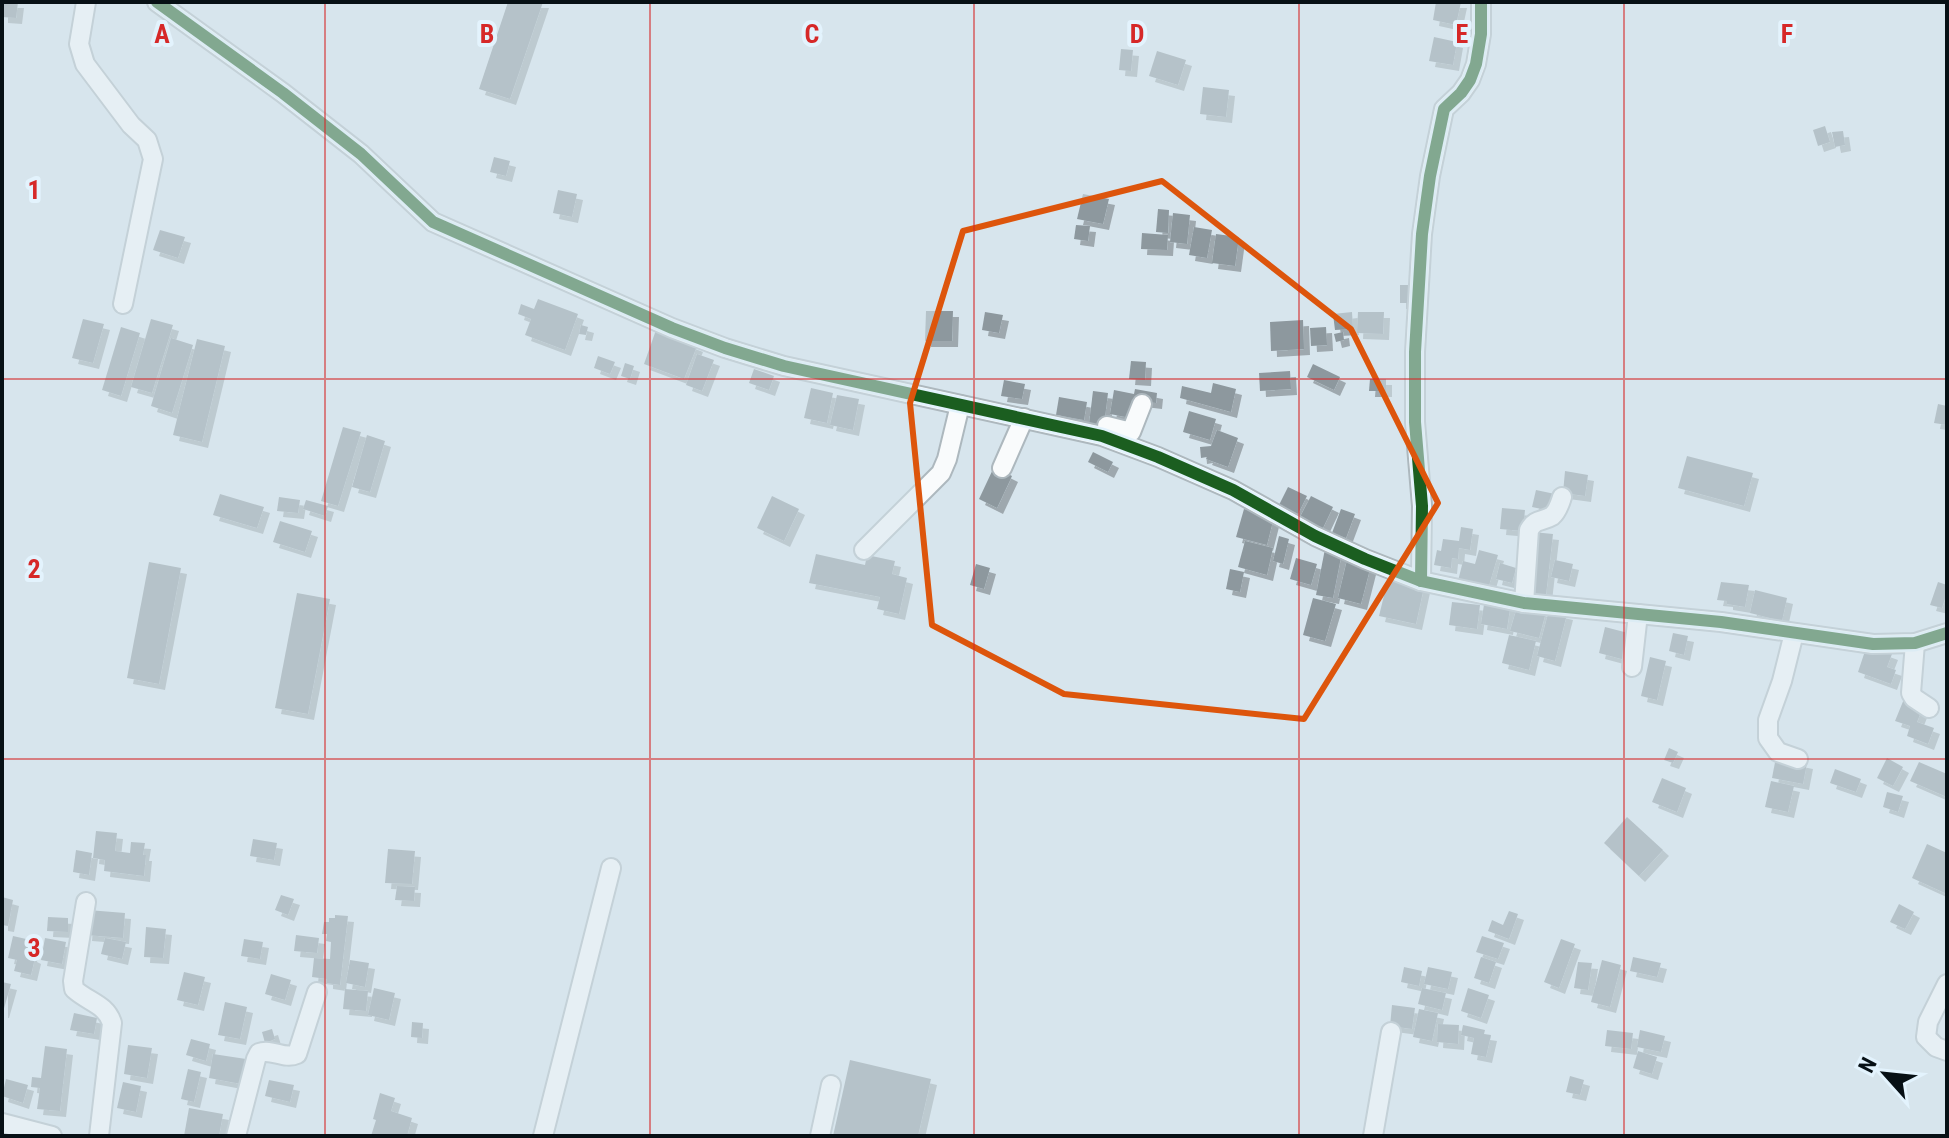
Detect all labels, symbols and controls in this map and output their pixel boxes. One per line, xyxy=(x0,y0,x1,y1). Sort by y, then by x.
text: A xyxy=(154,19,170,49)
text: B xyxy=(480,19,494,49)
text: C xyxy=(805,19,820,49)
text: D xyxy=(1130,19,1144,49)
text: E xyxy=(1456,19,1469,49)
text: F xyxy=(1781,19,1793,49)
text: 1 xyxy=(27,175,41,205)
text: 2 xyxy=(27,554,41,584)
text: 3 xyxy=(27,933,41,963)
north arrow xyxy=(1845,1034,1925,1114)
text: N xyxy=(1853,1053,1882,1077)

